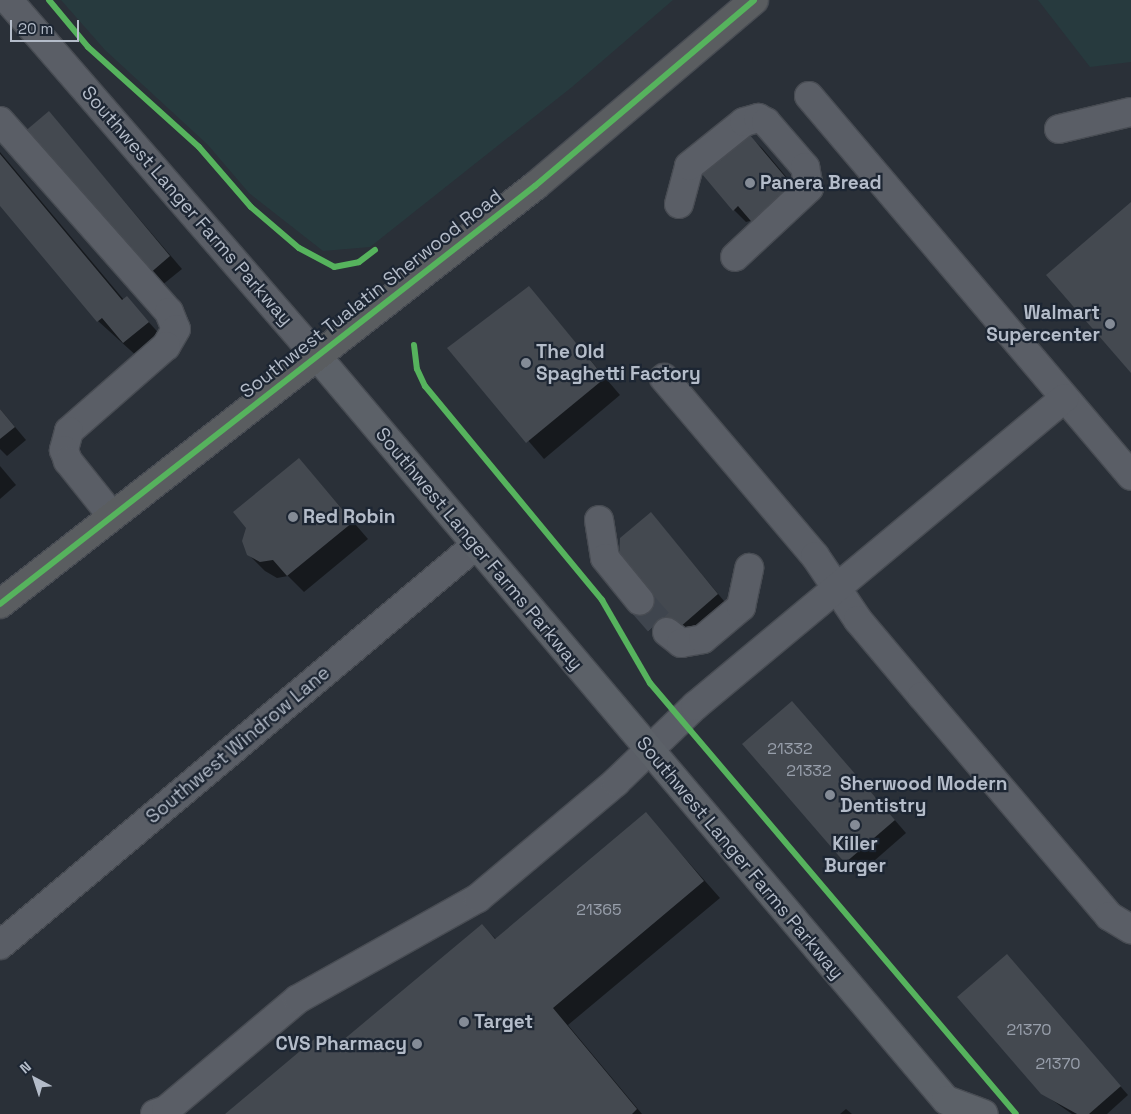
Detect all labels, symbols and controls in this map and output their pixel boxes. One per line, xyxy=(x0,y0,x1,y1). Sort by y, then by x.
scale bar xyxy=(12,10,81,42)
text: 20 m xyxy=(18,19,53,38)
street label: Southwest Langer Farms Parkway xyxy=(77,82,297,330)
place label: Panera Bread xyxy=(760,172,882,194)
marker: Panera Bread xyxy=(744,177,756,189)
street label: Southwest Tualatin Sherwood Road xyxy=(235,185,507,403)
place label: Walmart Supercenter xyxy=(986,302,1100,346)
marker: Walmart Supercenter xyxy=(1104,318,1116,330)
place label: The Old Spaghetti Factory xyxy=(536,341,701,385)
marker: The Old Spaghetti Factory xyxy=(520,357,532,369)
street label: Southwest Langer Farms Parkway xyxy=(371,423,587,675)
place label: Red Robin xyxy=(303,506,395,528)
marker: Red Robin xyxy=(287,511,299,523)
street label: Southwest Windrow Lane xyxy=(141,661,335,829)
street label: Southwest Langer Farms Parkway xyxy=(632,732,848,984)
house number: 21332 xyxy=(767,739,813,759)
house number: 21332 xyxy=(786,761,832,781)
place label: Sherwood Modern Dentistry xyxy=(840,773,1007,817)
marker: Sherwood Modern Dentistry xyxy=(824,789,836,801)
marker: Killer Burger xyxy=(849,819,861,831)
place label: Killer Burger xyxy=(824,833,886,877)
house number: 21365 xyxy=(576,900,622,920)
place label: Target xyxy=(474,1011,533,1033)
marker: Target xyxy=(458,1016,470,1028)
house number: 21370 xyxy=(1006,1020,1052,1040)
place label: CVS Pharmacy xyxy=(275,1033,407,1055)
marker: CVS Pharmacy xyxy=(411,1038,423,1050)
north arrow xyxy=(10,1054,60,1104)
house number: 21370 xyxy=(1035,1054,1081,1074)
text: N xyxy=(16,1058,35,1077)

